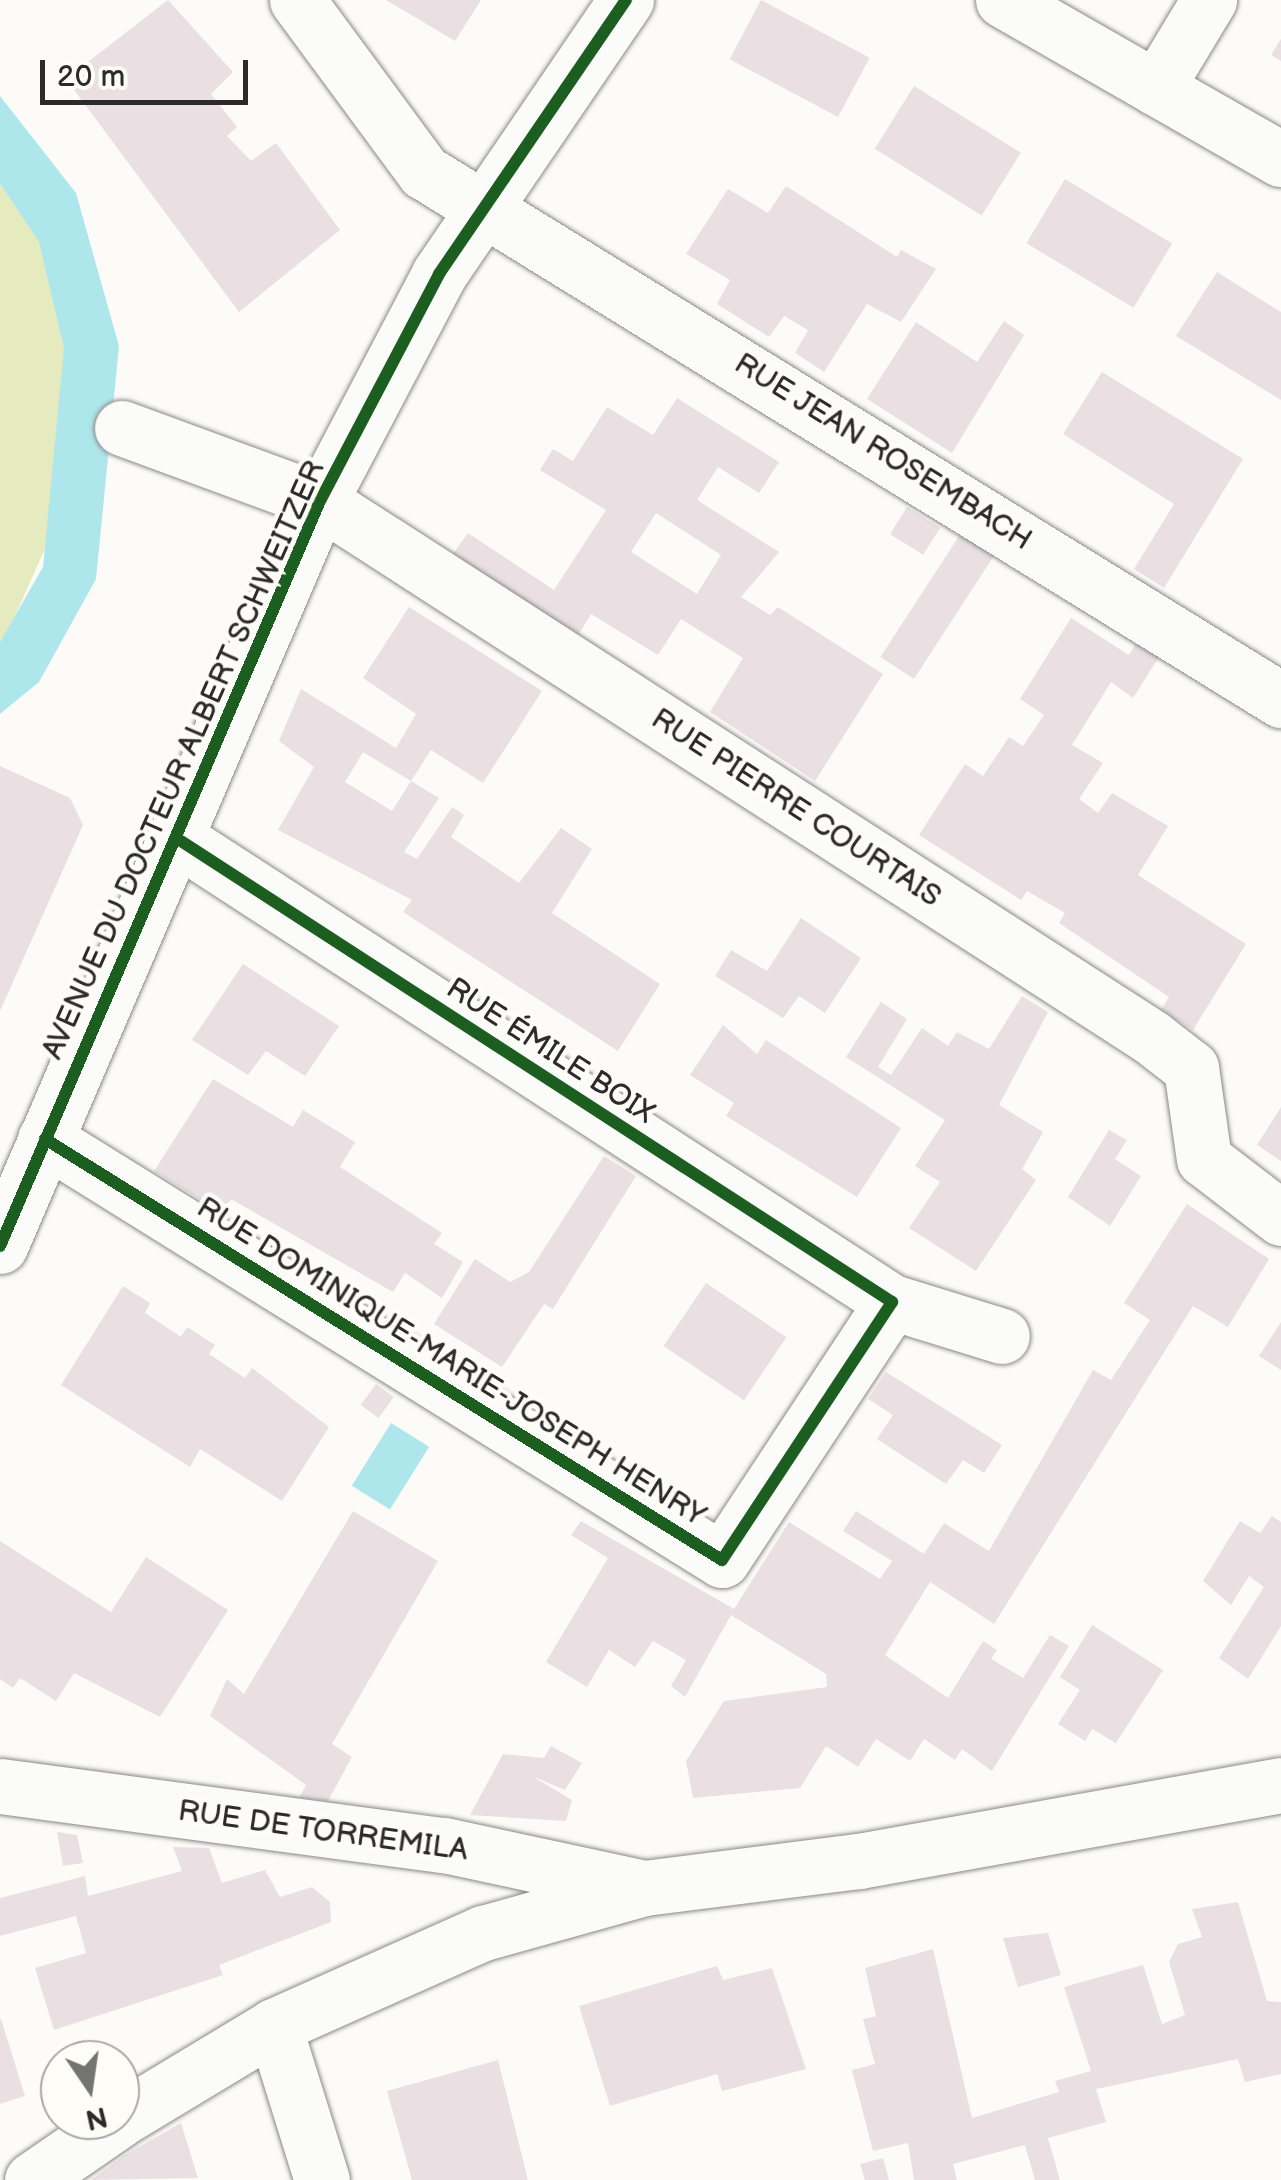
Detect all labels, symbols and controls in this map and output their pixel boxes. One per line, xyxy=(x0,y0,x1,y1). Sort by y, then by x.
scale bar xyxy=(45,40,252,102)
text: 20 m xyxy=(57,59,125,95)
street label: RUE JEAN ROSEMBACH xyxy=(727,345,1039,559)
street label: AVENUE DU DOCTEUR ALBERT SCHWEITZER xyxy=(35,455,333,1065)
street label: RUE PIERRE COURTAIS xyxy=(645,701,947,915)
street label: RUE ÉMILE BOIX xyxy=(439,970,661,1132)
street label: RUE DOMINIQUE-MARIE-JOSEPH HENRY xyxy=(190,1190,712,1534)
street label: RUE DE TORREMILA xyxy=(175,1793,471,1869)
north arrow xyxy=(40,2040,140,2140)
text: N xyxy=(82,2099,110,2136)

